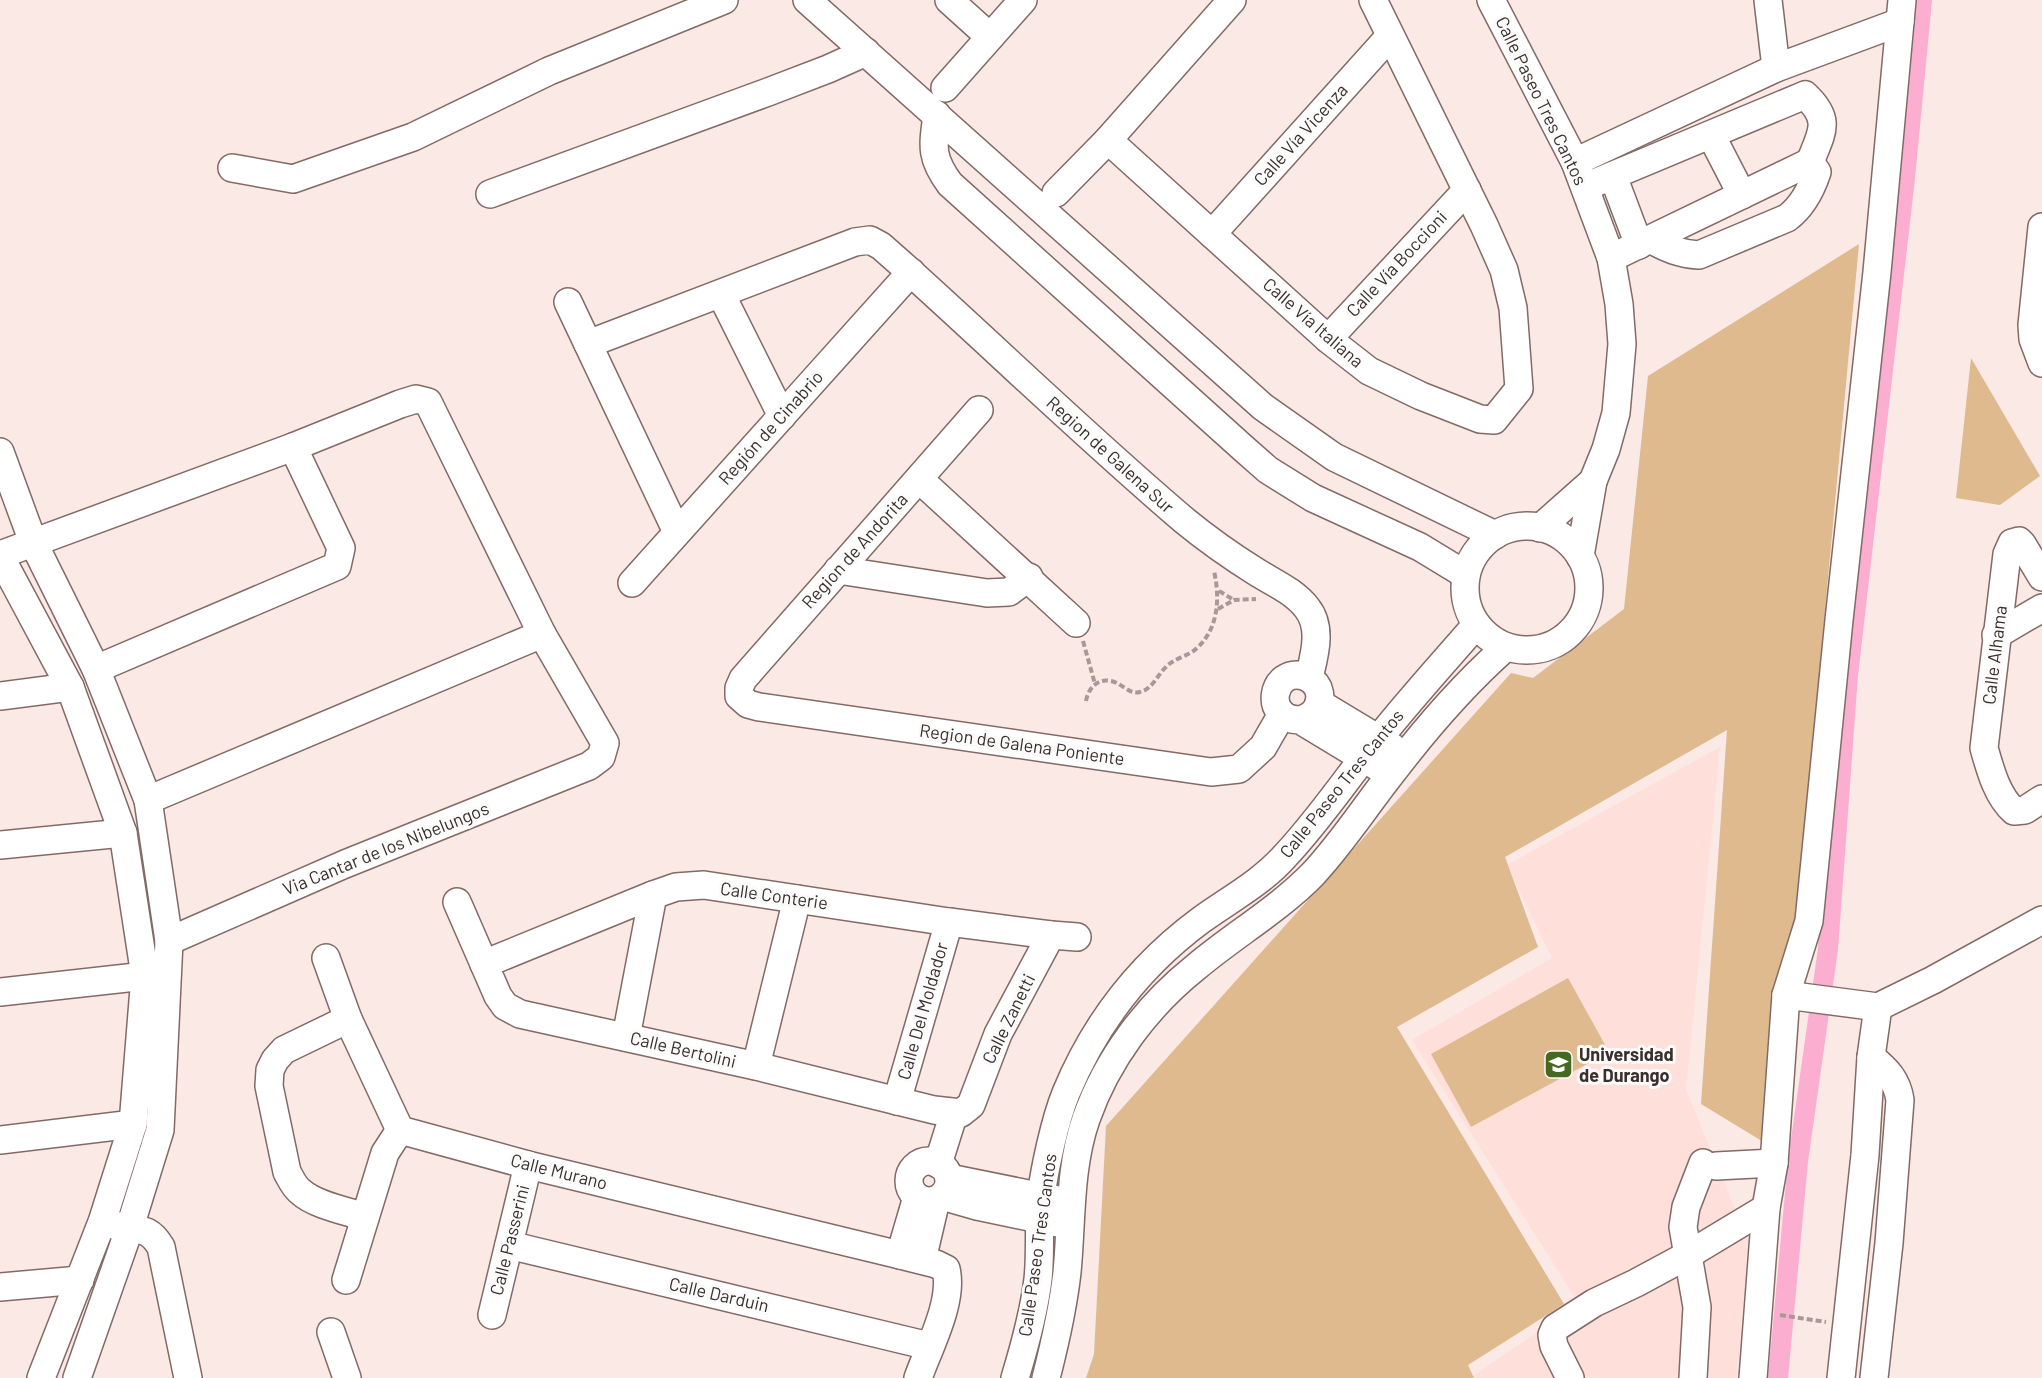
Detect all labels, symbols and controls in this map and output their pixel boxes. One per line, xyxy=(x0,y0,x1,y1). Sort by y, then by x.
street label: Calle Paseo Tres Cantos xyxy=(1492,13,1592,188)
street label: Calle Vía Vicenza xyxy=(1249,79,1352,190)
street label: Calle Vía Boccioni xyxy=(1341,206,1451,321)
street label: Calle Vía Italiana xyxy=(1259,273,1368,372)
street label: Región de Cinabrio xyxy=(713,366,827,489)
street label: Region de Galena Sur xyxy=(1042,391,1179,518)
street label: Region de Andorita xyxy=(797,488,912,613)
street label: Calle Alhama xyxy=(1977,604,2011,706)
street label: Calle Paseo Tres Cantos xyxy=(1275,705,1408,862)
street label: Region de Galena Poniente xyxy=(918,719,1126,769)
street label: Via Cantar de los Nibelungos xyxy=(279,797,492,900)
street label: Calle Conterie xyxy=(719,877,829,913)
street label: Calle Del Moldador xyxy=(892,939,952,1082)
street label: Calle Zanetti xyxy=(977,970,1039,1067)
street label: Calle Bertolini xyxy=(628,1026,738,1072)
place label: Universidad de Durango xyxy=(1579,1043,1674,1086)
school or university icon: Universidad de Durango xyxy=(1542,1049,1574,1081)
street label: Calle Murano xyxy=(509,1148,610,1194)
street label: Calle Paseo Tres Cantos xyxy=(1013,1152,1061,1338)
street label: Calle Passerini xyxy=(485,1182,533,1297)
street label: Calle Darduin xyxy=(667,1272,771,1316)

